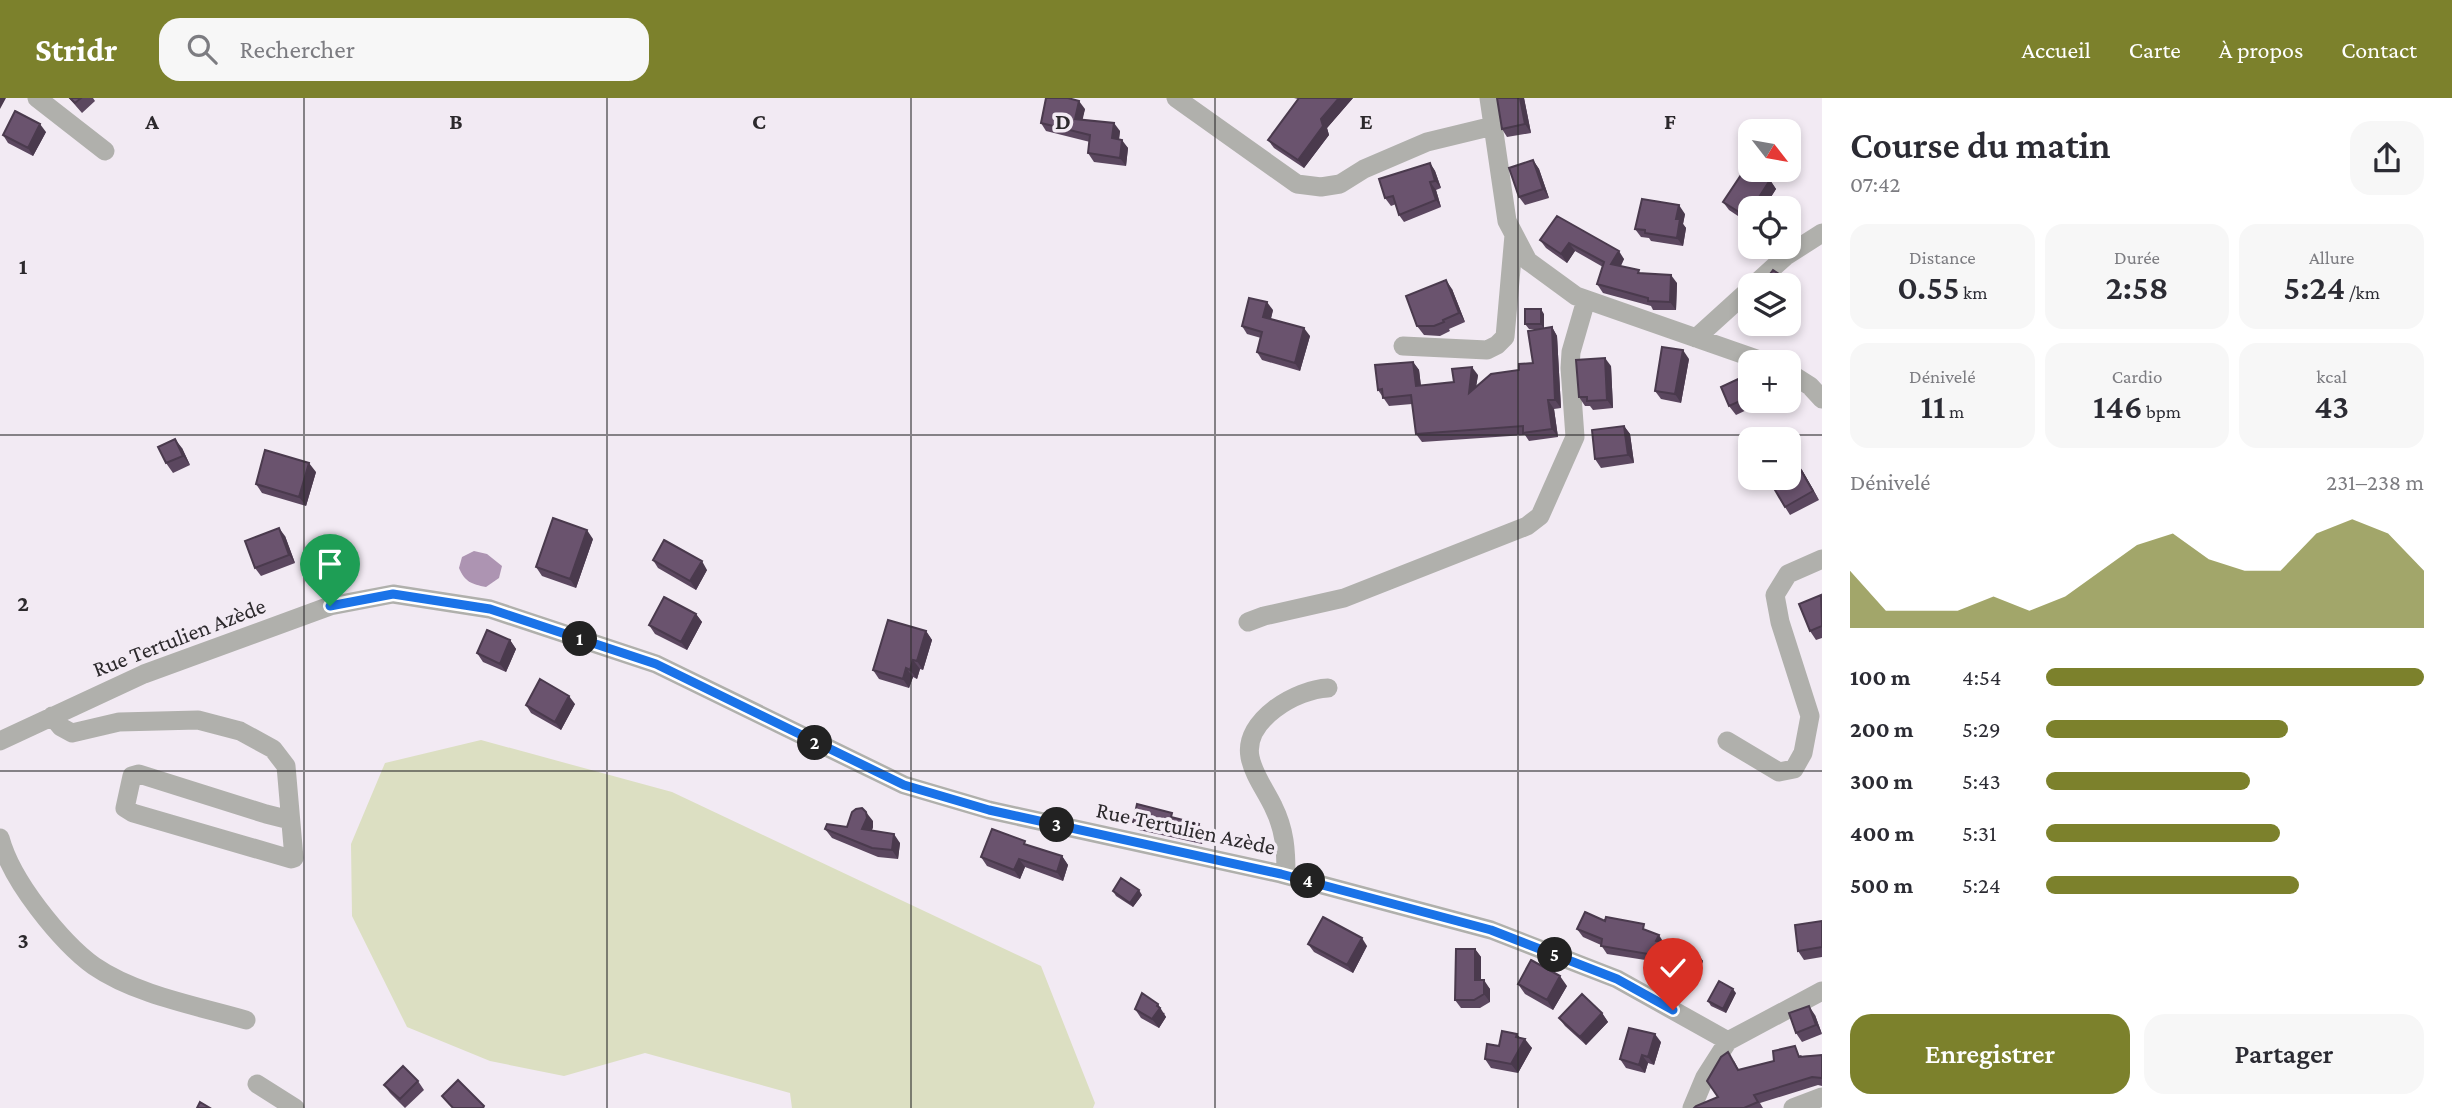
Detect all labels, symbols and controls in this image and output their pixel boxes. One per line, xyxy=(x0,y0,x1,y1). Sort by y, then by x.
search box xyxy=(159,18,649,81)
icon: search xyxy=(183,30,221,68)
text: Stridr xyxy=(35,31,117,68)
text: Rechercher xyxy=(239,35,355,64)
text: Accueil xyxy=(2021,36,2091,63)
text: Carte xyxy=(2129,36,2181,63)
text: À propos xyxy=(2219,36,2303,63)
text: Contact xyxy=(2341,36,2417,63)
text: A xyxy=(144,108,159,134)
text: B xyxy=(449,108,463,134)
text: C xyxy=(752,108,766,134)
text: D xyxy=(1055,108,1071,134)
text: E xyxy=(1359,108,1373,134)
text: F xyxy=(1664,108,1676,134)
north arrow xyxy=(1738,119,1801,182)
map controls xyxy=(1738,119,1801,490)
button: share xyxy=(2350,121,2424,195)
text: Course du matin xyxy=(1850,124,2111,166)
text: 07:42 xyxy=(1850,171,1900,197)
button: locate xyxy=(1738,196,1801,259)
text: Distance xyxy=(1909,247,1976,268)
text: Durée xyxy=(2114,247,2160,268)
text: Allure xyxy=(2309,247,2354,268)
text: 1 xyxy=(19,253,28,279)
text: 0.55 xyxy=(1897,268,1960,307)
text: 2:58 xyxy=(2105,268,2169,307)
text: 5:24 xyxy=(2283,268,2345,307)
button: layers xyxy=(1738,273,1801,336)
text: km xyxy=(1960,282,1987,303)
text: /km xyxy=(2345,282,2380,303)
button: + xyxy=(1738,350,1801,413)
text: Dénivelé xyxy=(1909,366,1976,387)
text: Cardio xyxy=(2112,366,2162,387)
text: kcal xyxy=(2316,366,2347,387)
text: 11 xyxy=(1920,387,1945,426)
text: 146 xyxy=(2093,387,2142,426)
text: 43 xyxy=(2314,387,2349,426)
text: m xyxy=(1945,401,1964,422)
text: bpm xyxy=(2142,401,2181,422)
button: − xyxy=(1738,427,1801,490)
text: Dénivelé xyxy=(1850,469,1930,495)
text: 231–238 m xyxy=(2326,469,2424,495)
pin xyxy=(300,534,360,606)
icon: arrive xyxy=(311,545,349,583)
text: 2 xyxy=(17,590,29,616)
street label: Rue Tertulien Azède xyxy=(89,592,269,682)
pin: 1 xyxy=(562,622,598,656)
text: 1 xyxy=(576,628,583,649)
text: 100 m xyxy=(1850,664,1910,690)
text: 4:54 xyxy=(1962,664,2002,690)
text: 200 m xyxy=(1850,716,1914,742)
text: 5:29 xyxy=(1962,716,2001,742)
pin: 2 xyxy=(798,726,832,760)
text: 2 xyxy=(810,732,819,753)
text: 300 m xyxy=(1850,768,1913,794)
text: 5:43 xyxy=(1962,768,2001,794)
street label: Rue Tertulien Azède xyxy=(1094,796,1278,860)
pin: 3 xyxy=(1040,808,1074,842)
text: 3 xyxy=(1052,814,1061,835)
text: 400 m xyxy=(1850,820,1914,846)
text: 5:31 xyxy=(1962,820,1997,846)
pin: 4 xyxy=(1290,864,1326,898)
text: 4 xyxy=(1302,870,1313,891)
text: 500 m xyxy=(1850,872,1913,898)
text: 5:24 xyxy=(1962,872,2001,898)
text: 3 xyxy=(17,927,29,953)
pin: 5 xyxy=(1538,938,1572,972)
pin xyxy=(1643,938,1703,1010)
text: 5 xyxy=(1550,944,1559,965)
icon: check xyxy=(1654,949,1692,987)
button: Enregistrer xyxy=(1850,1014,2130,1094)
button: Partager xyxy=(2144,1014,2424,1094)

